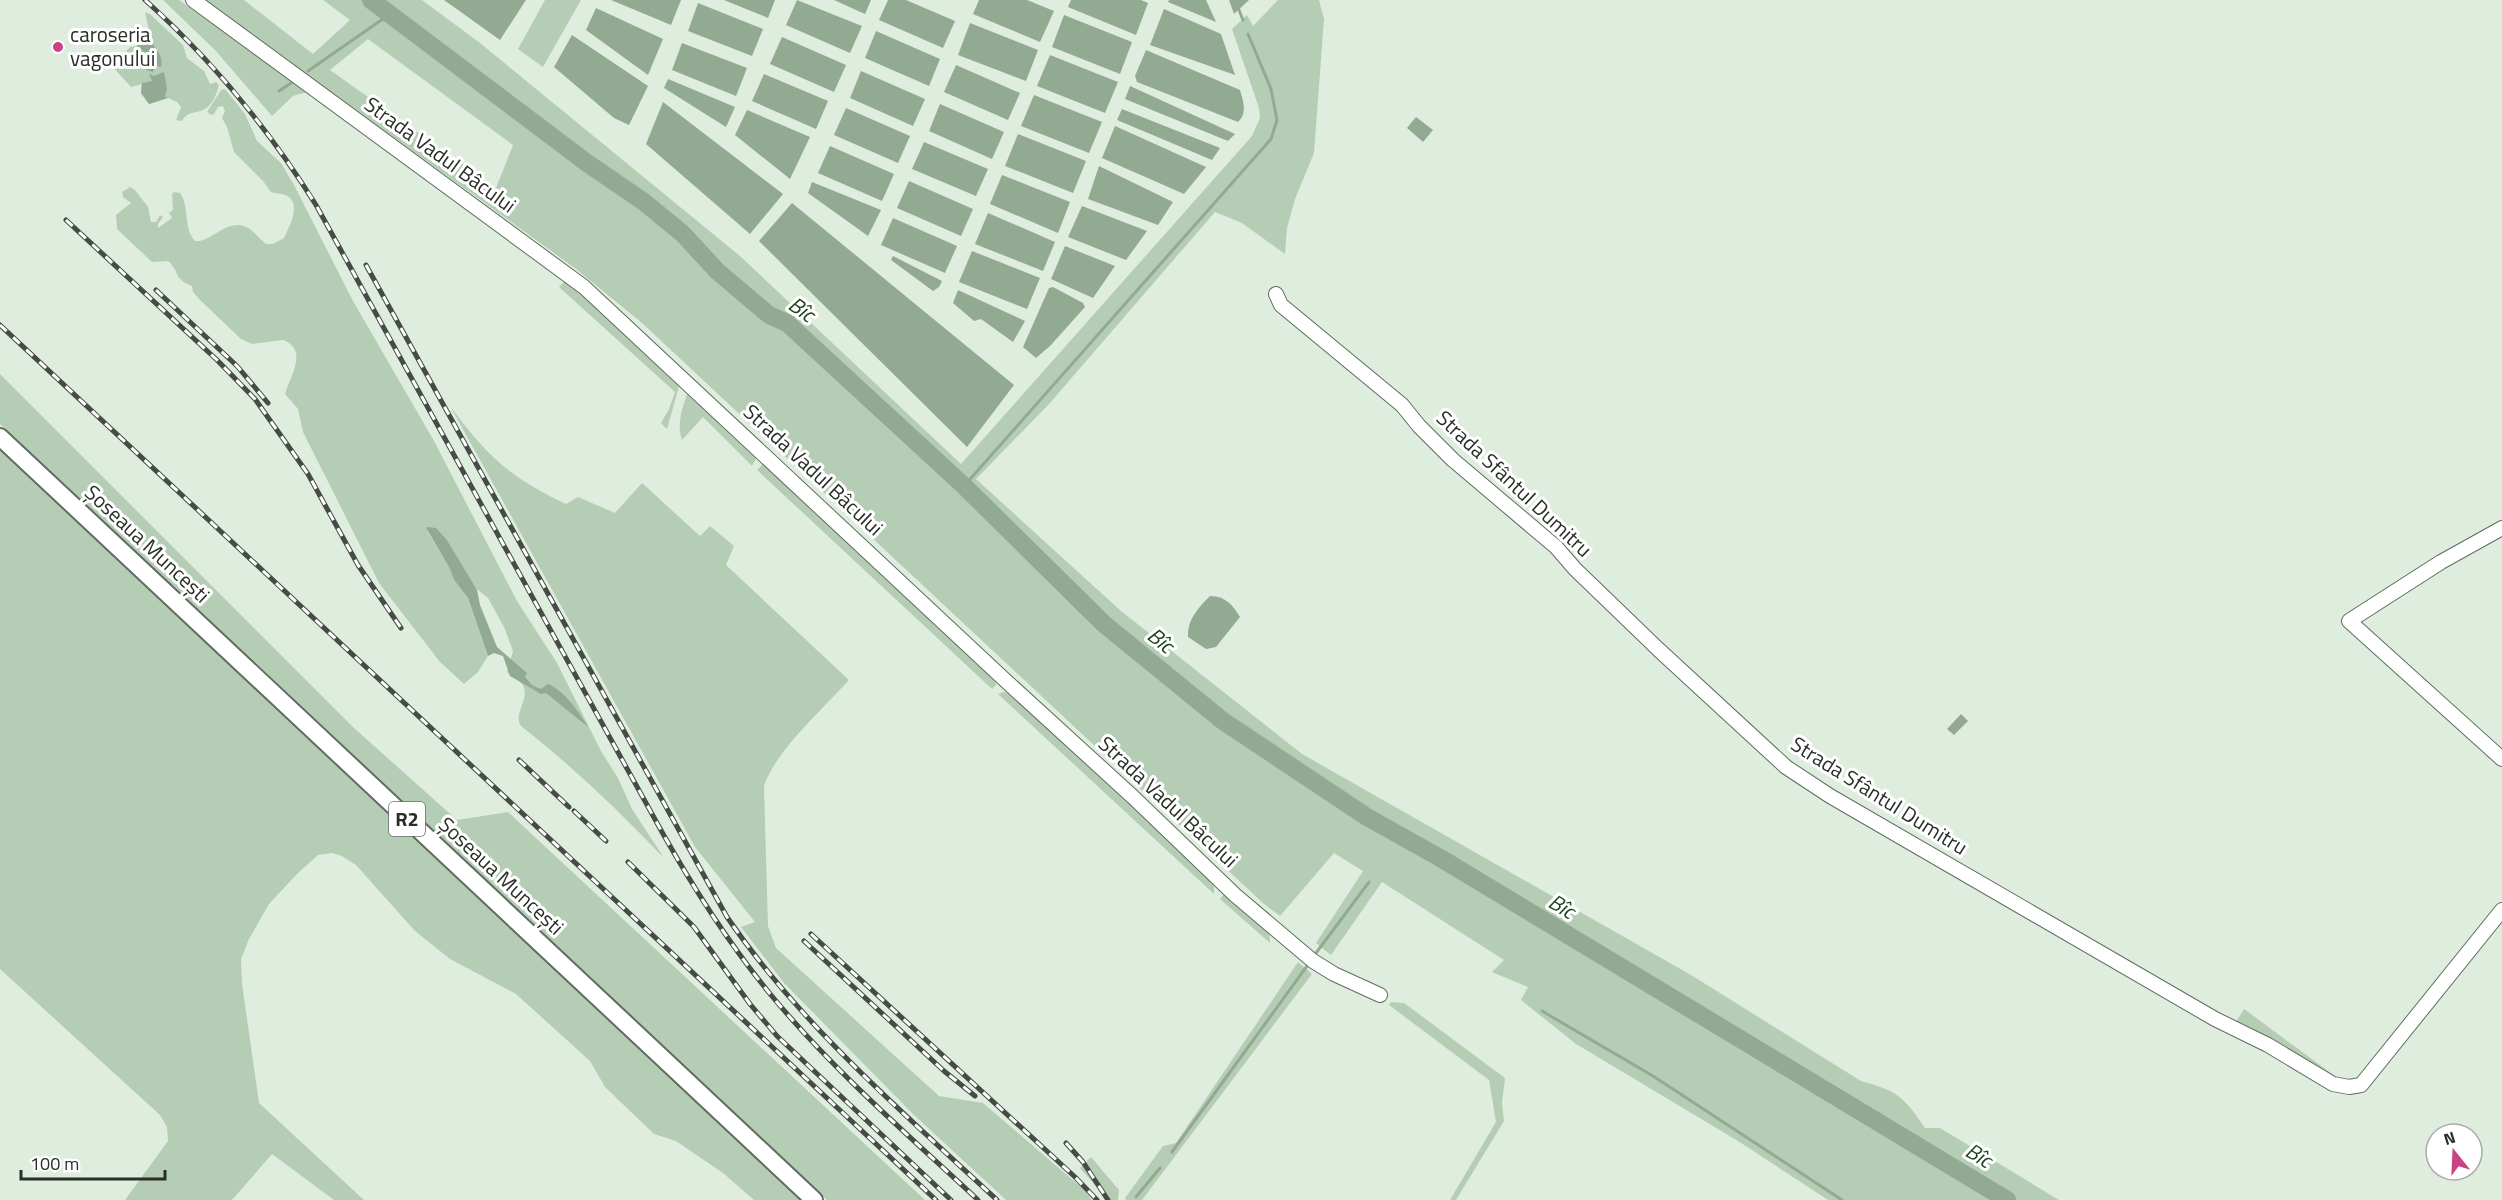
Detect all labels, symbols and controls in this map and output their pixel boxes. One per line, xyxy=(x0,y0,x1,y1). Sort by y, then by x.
place label: caroseria vagonului xyxy=(70,18,155,74)
marker: caroseria vagonului xyxy=(51,40,65,54)
street label: Strada Vadul Bâcului xyxy=(358,88,523,220)
water label: Bîc xyxy=(782,288,824,332)
street label: Strada Vadul Bâcului xyxy=(737,396,891,543)
street label: Strada Sfântul Dumitru xyxy=(1429,402,1600,564)
street label: Șoseaua Muncești xyxy=(78,477,218,610)
water label: Bîc xyxy=(1140,619,1184,663)
street label: Strada Vadul Bâcului xyxy=(1092,728,1246,875)
street label: Strada Sfântul Dumitru xyxy=(1785,728,1974,863)
road number: R2 xyxy=(389,802,425,836)
street label: Șoseaua Muncești xyxy=(432,809,572,942)
water label: Bîc xyxy=(1542,885,1584,928)
north arrow xyxy=(2424,1122,2484,1182)
text: N xyxy=(2440,1125,2458,1151)
water label: Bîc xyxy=(1959,1134,2001,1177)
scale bar xyxy=(21,1143,165,1181)
text: 100 m xyxy=(30,1150,79,1177)

